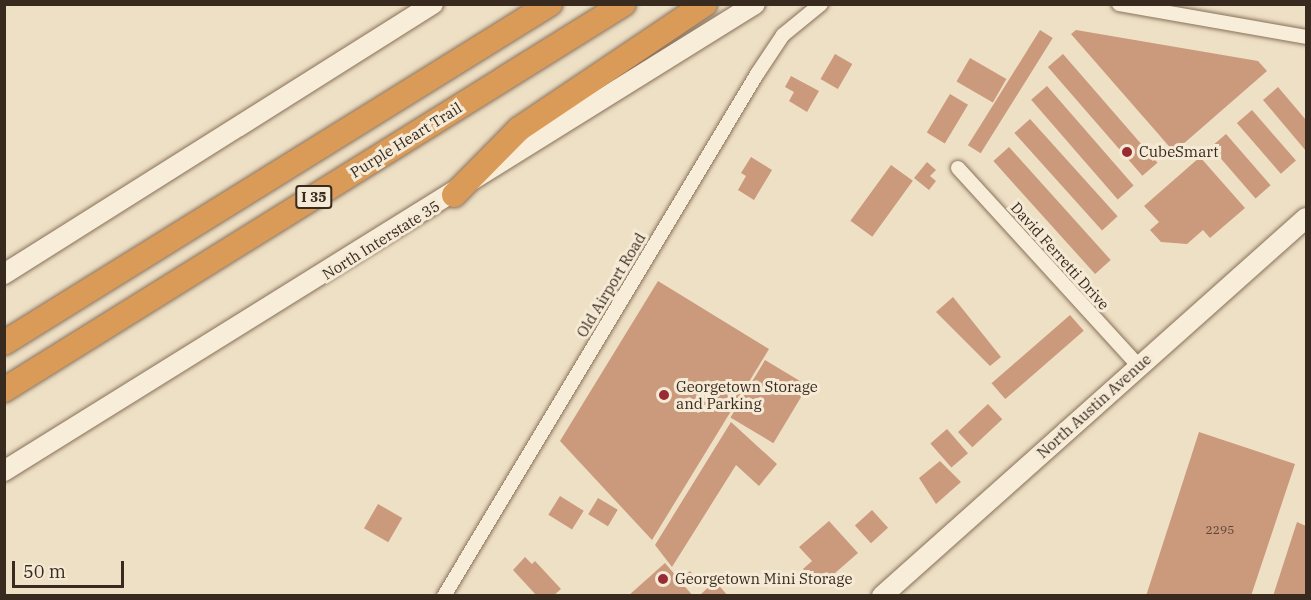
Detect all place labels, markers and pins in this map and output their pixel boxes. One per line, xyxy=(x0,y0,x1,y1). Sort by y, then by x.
place label: CubeSmart xyxy=(1139,143,1218,161)
marker: CubeSmart xyxy=(1120,145,1134,159)
place label: Georgetown Storage and Parking xyxy=(676,377,818,412)
marker: Georgetown Storage and Parking xyxy=(657,388,671,402)
place label: Georgetown Mini Storage xyxy=(675,570,852,588)
marker: Georgetown Mini Storage xyxy=(656,572,670,586)

